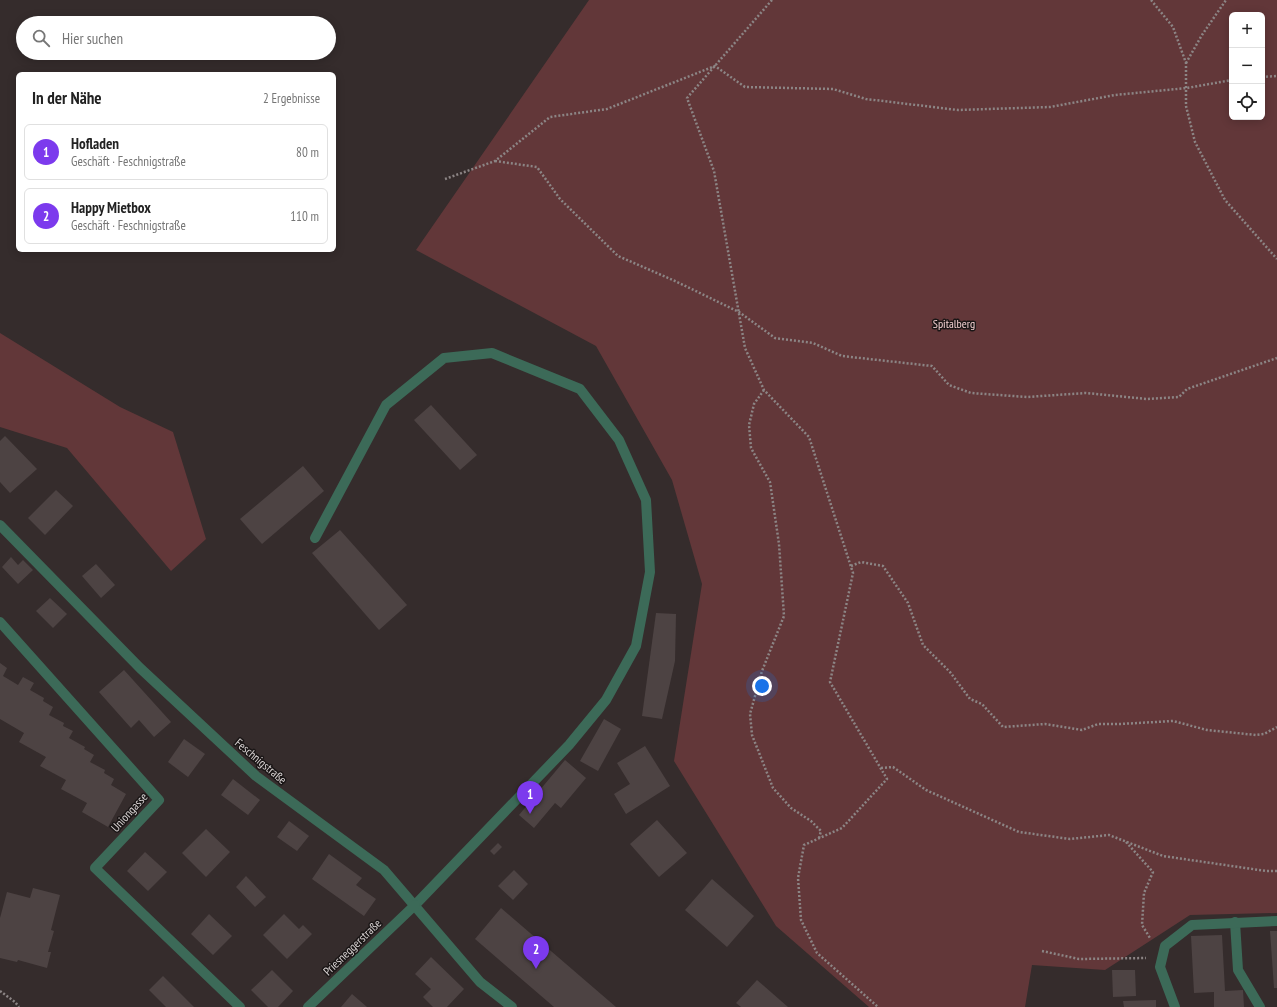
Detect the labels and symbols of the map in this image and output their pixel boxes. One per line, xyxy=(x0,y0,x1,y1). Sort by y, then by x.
park label: Spitalberg xyxy=(933,316,975,331)
your location xyxy=(752,676,772,696)
street label: Feschnigstraße xyxy=(232,735,290,787)
pin: 1 xyxy=(517,781,543,814)
street label: Uniongasse xyxy=(107,789,151,835)
street label: Priesneggerstraße xyxy=(320,916,384,978)
pin: 2 xyxy=(523,936,549,969)

